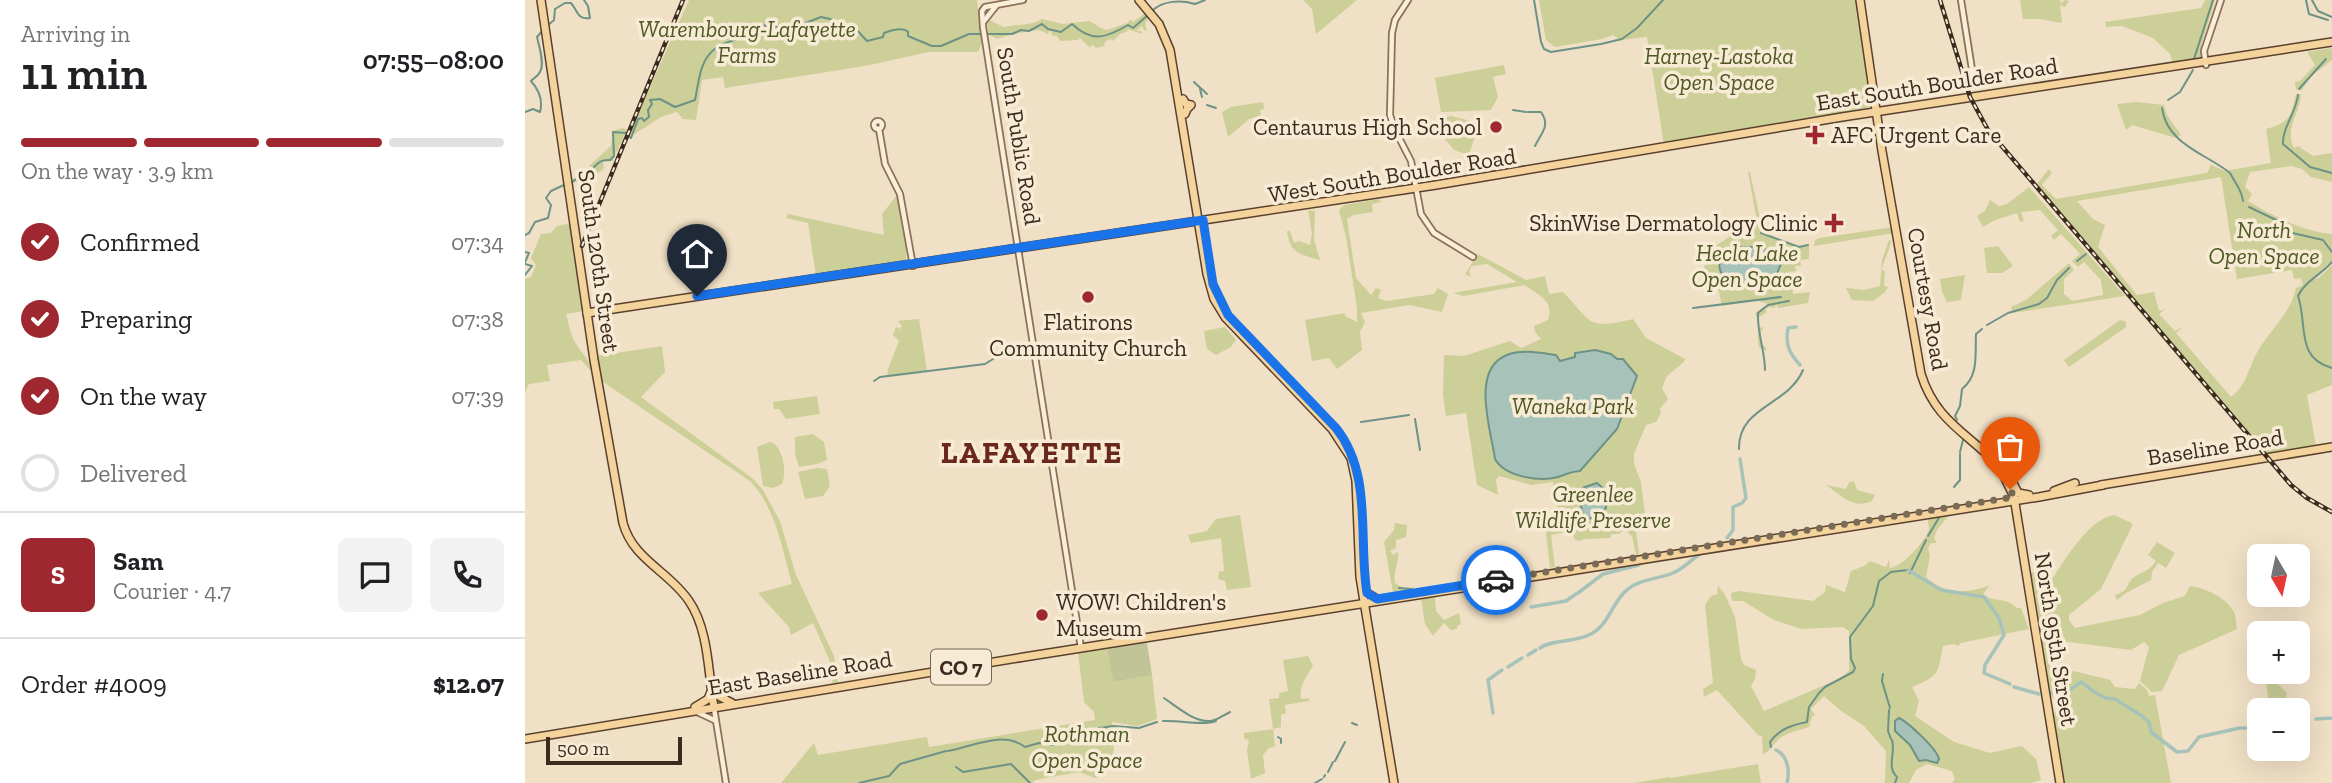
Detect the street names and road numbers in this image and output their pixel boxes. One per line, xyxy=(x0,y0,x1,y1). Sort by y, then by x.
street label: South Public Road xyxy=(991,45,1047,227)
street label: East South Boulder Road xyxy=(1814,51,2060,117)
street label: West South Boulder Road xyxy=(1266,142,1518,208)
street label: South 120th Street xyxy=(572,168,626,355)
street label: Courtesy Road xyxy=(1902,225,1954,373)
street label: Baseline Road xyxy=(2145,422,2285,472)
street label: North 95th Street xyxy=(2028,550,2084,728)
street label: East Baseline Road xyxy=(706,645,894,701)
road number: CO 7 xyxy=(931,650,991,684)

